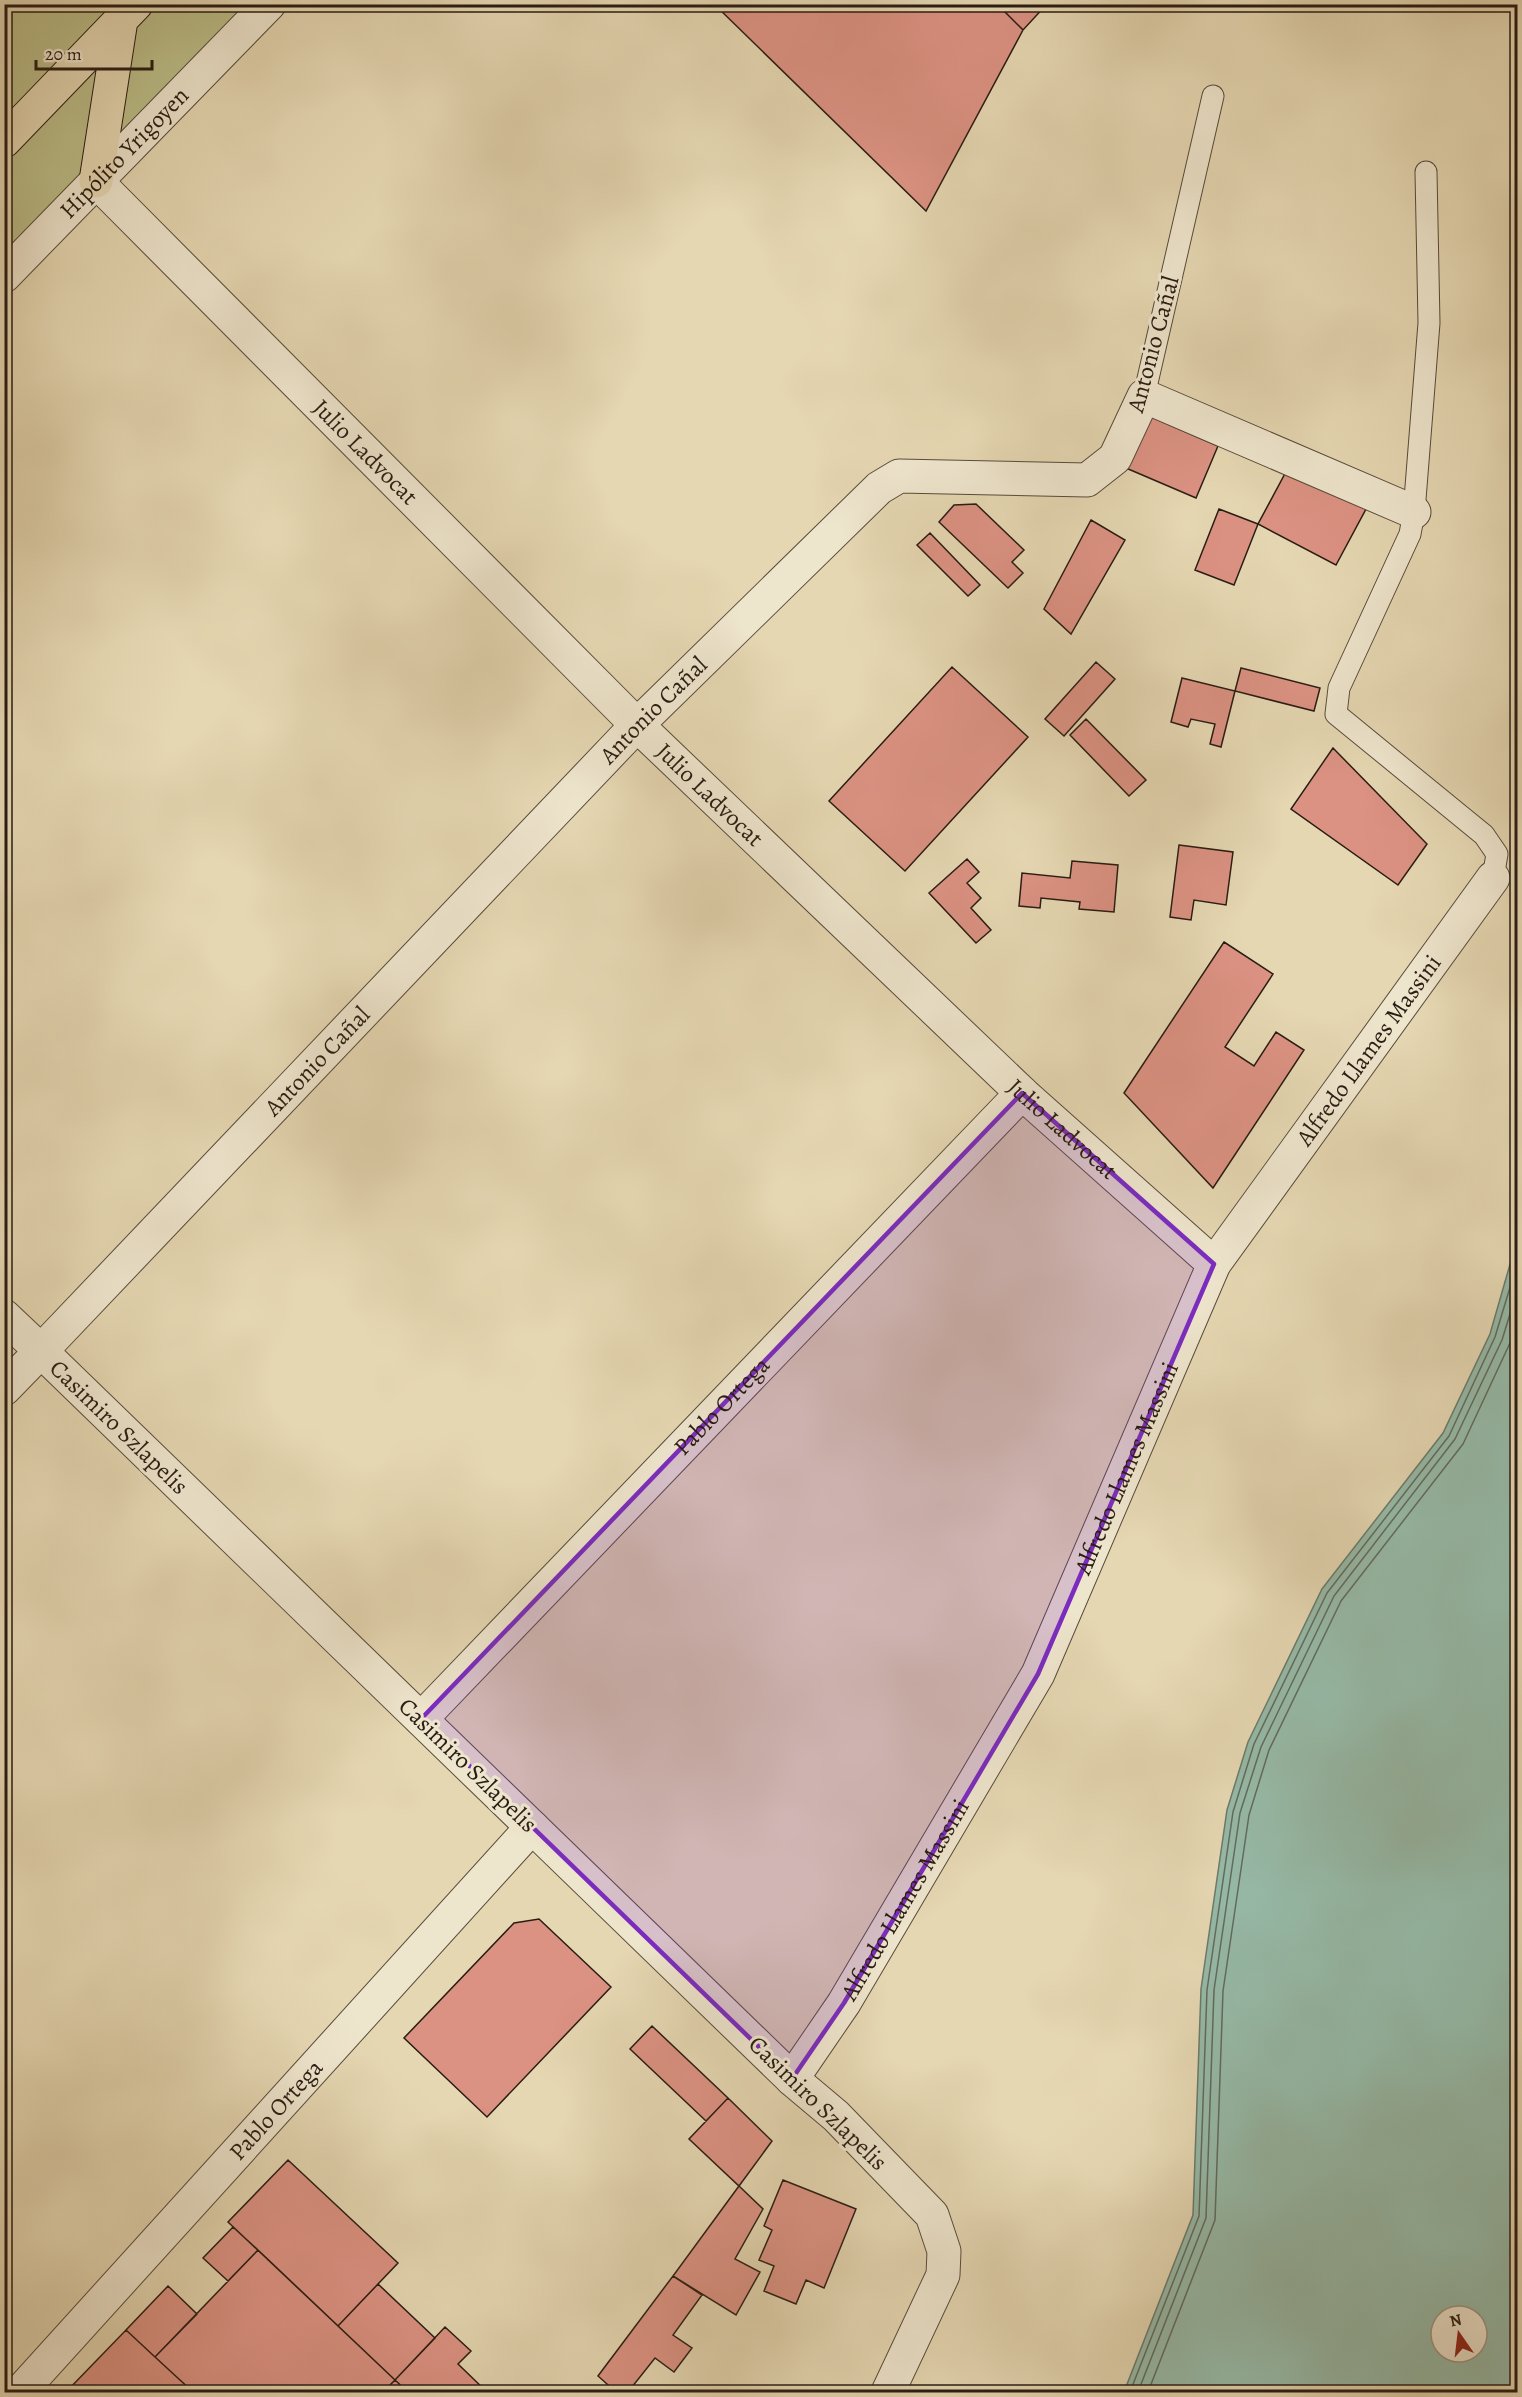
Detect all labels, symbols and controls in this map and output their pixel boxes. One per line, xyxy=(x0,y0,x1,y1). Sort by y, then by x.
scale bar xyxy=(36,33,152,71)
text: 20 m xyxy=(45,42,82,66)
street label: Hipólito Yrigoyen xyxy=(52,80,196,226)
street label: Antonio Cañal xyxy=(1119,272,1187,417)
street label: Julio Ladvocat xyxy=(306,392,425,512)
street label: Antonio Cañal xyxy=(592,649,714,771)
street label: Julio Ladvocat xyxy=(649,736,770,854)
street label: Alfredo Llames Massini xyxy=(1288,948,1448,1153)
street label: Antonio Cañal xyxy=(257,999,377,1123)
street label: Julio Ladvocat xyxy=(1001,1072,1124,1187)
street label: Pablo Ortega xyxy=(666,1349,777,1462)
street label: Casimiro Szlapelis xyxy=(43,1352,195,1502)
street label: Alfredo Llames Massini xyxy=(1066,1357,1186,1580)
street label: Casimiro Szlapelis xyxy=(392,1690,544,1840)
street label: Alfredo Llames Massini xyxy=(833,1793,977,2007)
street label: Casimiro Szlapelis xyxy=(742,2028,894,2178)
street label: Pablo Ortega xyxy=(222,2052,331,2167)
north arrow xyxy=(1429,2304,1489,2364)
text: N xyxy=(1447,2308,1464,2332)

